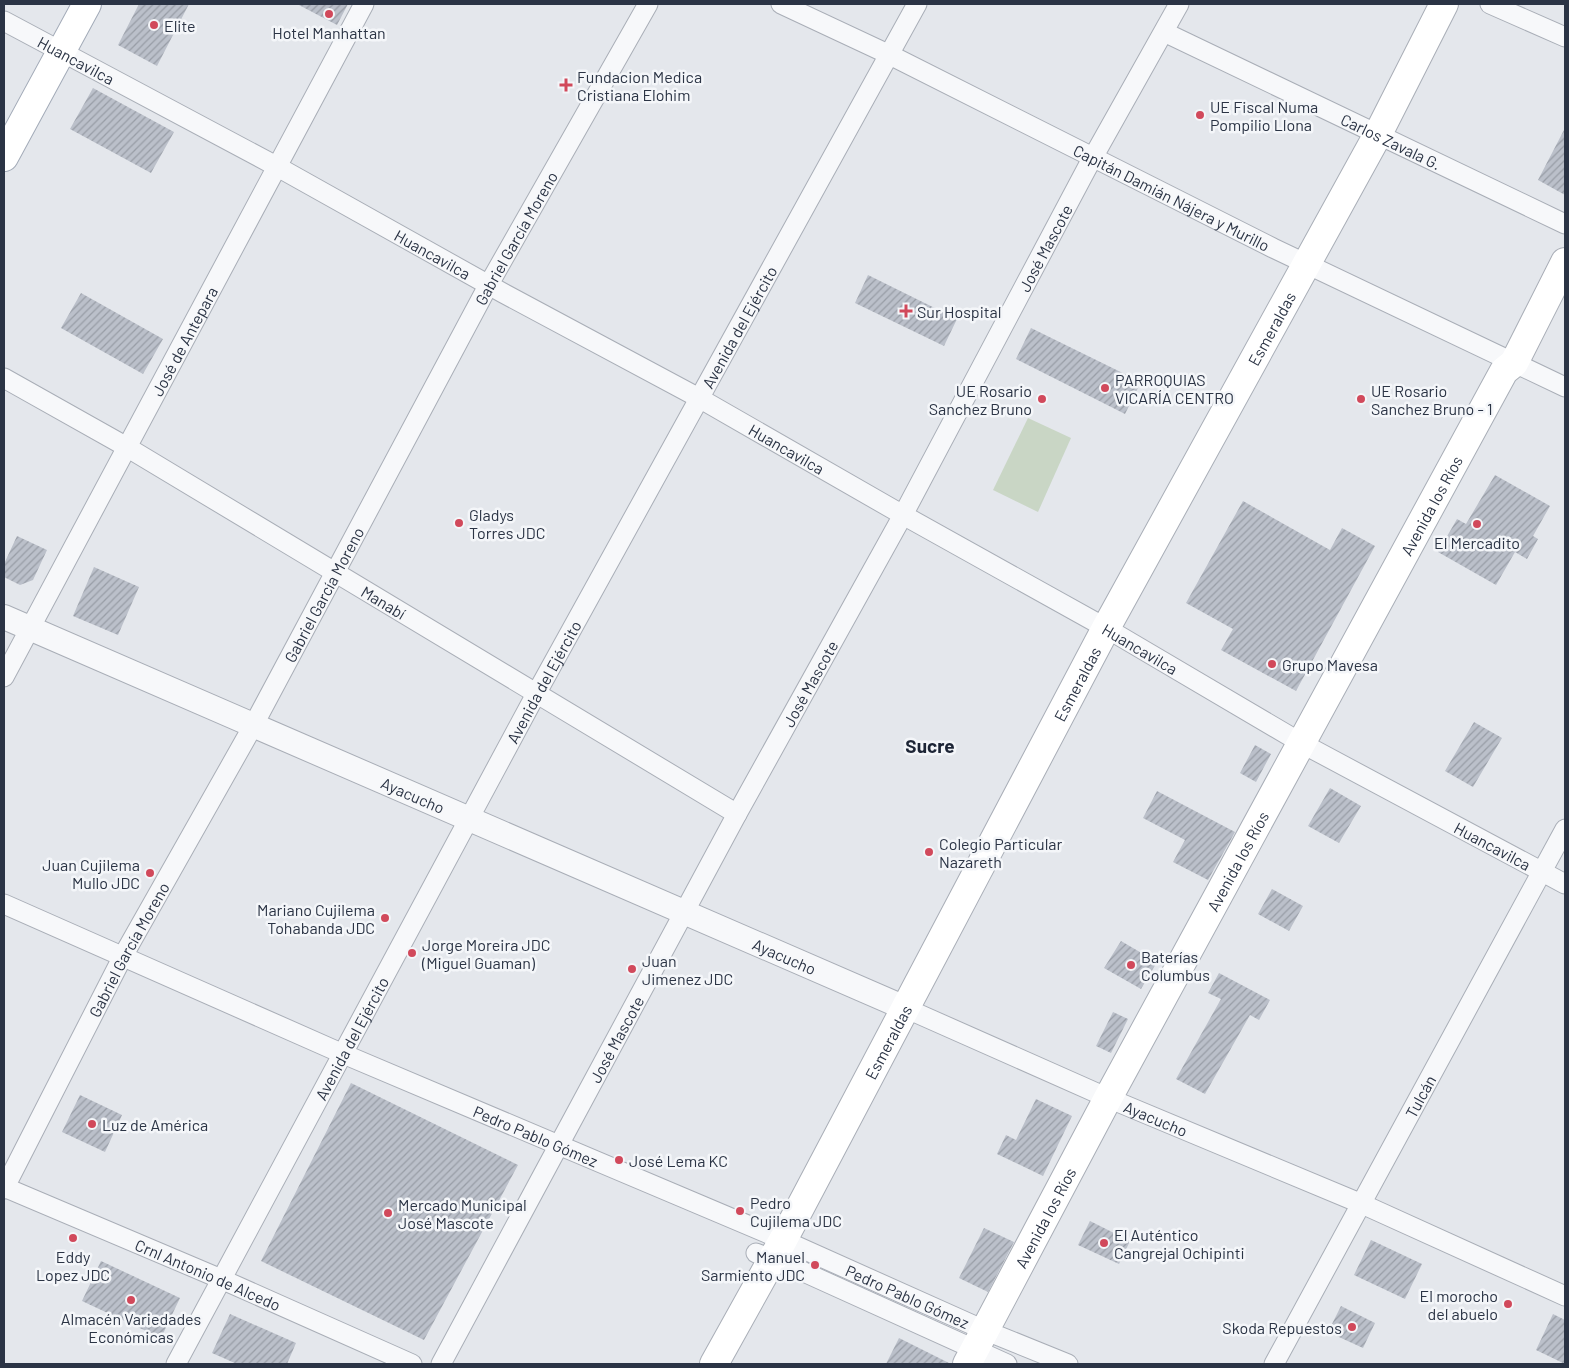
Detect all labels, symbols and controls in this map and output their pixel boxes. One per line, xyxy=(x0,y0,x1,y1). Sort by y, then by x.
marker: Hotel Manhattan xyxy=(323,8,335,20)
place label: Elite xyxy=(164,16,196,35)
marker: Elite xyxy=(148,19,160,31)
place label: Hotel Manhattan xyxy=(272,23,386,42)
street label: Huancavilca xyxy=(35,31,118,88)
place label: Fundacion Medica Cristiana Elohim xyxy=(577,67,702,104)
marker: Fundacion Medica Cristiana Elohim xyxy=(559,78,573,92)
place label: UE Fiscal Numa Pompilio Llona xyxy=(1210,97,1318,134)
marker: UE Fiscal Numa Pompilio Llona xyxy=(1194,109,1206,121)
street label: Carlos Zavala G. xyxy=(1338,109,1444,173)
street label: Capitán Damián Nájera y Murillo xyxy=(1071,140,1273,254)
street label: Gabriel García Moreno xyxy=(470,168,561,308)
street label: José Mascote xyxy=(1014,201,1076,295)
street label: Huancavilca xyxy=(392,225,474,283)
street label: Avenida del Ejército xyxy=(697,262,780,391)
street label: José de Antepara xyxy=(147,283,221,399)
street label: Esmeraldas xyxy=(1243,288,1299,369)
place label: Sur Hospital xyxy=(917,302,1001,321)
marker: Sur Hospital xyxy=(899,304,913,318)
place label: PARROQUIAS VICARÍA CENTRO xyxy=(1115,370,1234,407)
place label: UE Rosario Sanchez Bruno xyxy=(929,381,1032,418)
place label: UE Rosario Sanchez Bruno - 1 xyxy=(1371,381,1493,418)
marker: PARROQUIAS VICARÍA CENTRO xyxy=(1099,382,1111,394)
marker: UE Rosario Sanchez Bruno xyxy=(1036,393,1048,405)
marker: UE Rosario Sanchez Bruno - 1 xyxy=(1355,393,1367,405)
street label: Huancavilca xyxy=(746,419,828,478)
street label: Avenida los Ríos xyxy=(1396,452,1466,559)
place label: Gladys Torres JDC xyxy=(469,505,545,542)
marker: Gladys Torres JDC xyxy=(453,517,465,529)
marker: El Mercadito xyxy=(1471,518,1483,530)
street label: Gabriel García Moreno xyxy=(279,524,367,665)
place label: El Mercadito xyxy=(1434,533,1520,552)
street label: Manabí xyxy=(358,581,410,623)
street label: Avenida del Ejército xyxy=(502,617,584,746)
street label: Huancavilca xyxy=(1099,619,1181,678)
street label: José Mascote xyxy=(778,637,841,730)
street label: Esmeraldas xyxy=(1049,643,1104,724)
place label: Grupo Mavesa xyxy=(1282,655,1378,674)
marker: Grupo Mavesa xyxy=(1266,658,1278,670)
district label: Sucre xyxy=(905,734,955,757)
street label: Ayacucho xyxy=(379,772,448,817)
street label: Avenida los Ríos xyxy=(1202,808,1272,914)
street label: Huancavilca xyxy=(1451,817,1534,874)
place label: Colegio Particular Nazareth xyxy=(939,834,1062,871)
marker: Colegio Particular Nazareth xyxy=(923,846,935,858)
place label: Juan Cujilema Mullo JDC xyxy=(42,855,140,892)
marker: Juan Cujilema Mullo JDC xyxy=(144,867,156,879)
street label: Gabriel García Moreno xyxy=(84,879,172,1020)
place label: Mariano Cujilema Tohabanda JDC xyxy=(257,900,375,937)
marker: Mariano Cujilema Tohabanda JDC xyxy=(379,912,391,924)
street label: Ayacucho xyxy=(750,934,819,978)
place label: Jorge Moreira JDC (Miguel Guaman) xyxy=(421,935,550,972)
marker: Jorge Moreira JDC (Miguel Guaman) xyxy=(406,947,418,959)
place label: Baterías Columbus xyxy=(1141,947,1210,984)
place label: Juan Jimenez JDC xyxy=(642,951,733,988)
marker: Baterías Columbus xyxy=(1125,959,1137,971)
marker: Juan Jimenez JDC xyxy=(626,963,638,975)
street label: Avenida del Ejército xyxy=(310,973,392,1103)
street label: José Mascote xyxy=(585,992,647,1086)
street label: Esmeraldas xyxy=(860,1001,915,1082)
street label: Tulcán xyxy=(1400,1071,1439,1121)
street label: Ayacucho xyxy=(1121,1096,1191,1140)
street label: Pedro Pablo Gómez xyxy=(471,1101,601,1170)
place label: Luz de América xyxy=(102,1115,208,1134)
marker: Luz de América xyxy=(86,1118,98,1130)
place label: José Lema KC xyxy=(629,1151,728,1170)
marker: José Lema KC xyxy=(613,1154,625,1166)
street label: Avenida los Ríos xyxy=(1010,1164,1079,1271)
place label: Pedro Cujilema JDC xyxy=(750,1193,842,1230)
place label: Mercado Municipal José Mascote xyxy=(398,1195,527,1232)
marker: Pedro Cujilema JDC xyxy=(734,1205,746,1217)
marker: Mercado Municipal José Mascote xyxy=(382,1207,394,1219)
place label: El Auténtico Cangrejal Ochipinti xyxy=(1114,1225,1245,1262)
marker: Eddy Lopez JDC xyxy=(67,1232,79,1244)
street label: Crnl Antonio de Alcedo xyxy=(133,1234,284,1314)
marker: El Auténtico Cangrejal Ochipinti xyxy=(1098,1237,1110,1249)
place label: Eddy Lopez JDC xyxy=(36,1247,110,1284)
place label: Manuel Sarmiento JDC xyxy=(701,1247,805,1284)
marker: Manuel Sarmiento JDC xyxy=(809,1259,821,1271)
street label: Pedro Pablo Gómez xyxy=(843,1260,972,1332)
place label: El morocho del abuelo xyxy=(1420,1286,1498,1323)
marker: Almacén Variedades Económicas xyxy=(125,1294,137,1306)
marker: El morocho del abuelo xyxy=(1502,1298,1514,1310)
place label: Almacén Variedades Económicas xyxy=(61,1309,201,1346)
place label: Skoda Repuestos xyxy=(1222,1318,1342,1337)
marker: Skoda Repuestos xyxy=(1346,1321,1358,1333)

